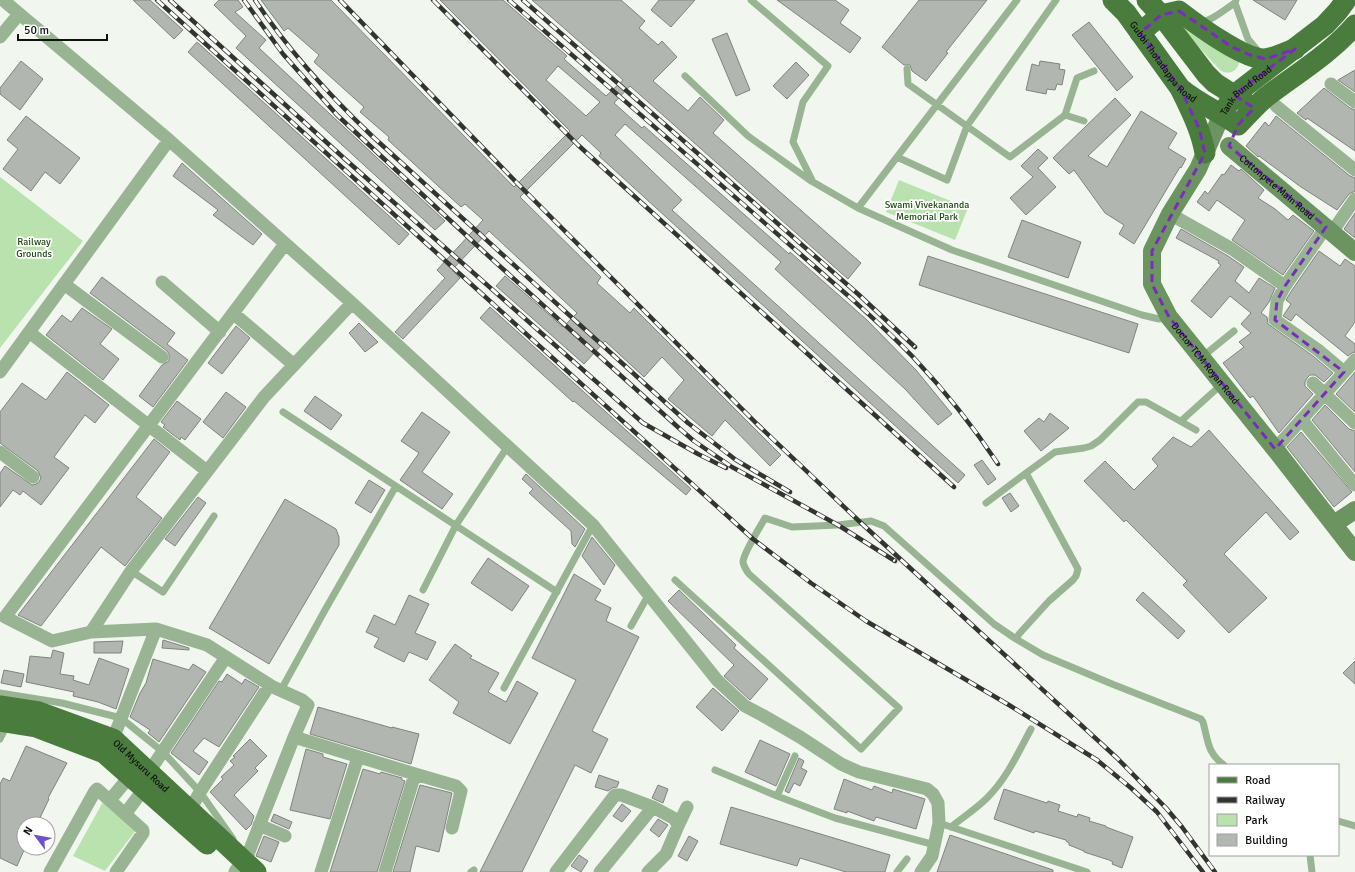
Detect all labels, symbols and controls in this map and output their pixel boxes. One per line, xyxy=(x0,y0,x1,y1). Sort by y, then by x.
scale bar xyxy=(18,16,107,42)
street label: Gubbi Thotadappa Road xyxy=(1127,19,1199,105)
text: 50 m xyxy=(24,23,49,38)
street label: Tank Bund Road xyxy=(1218,63,1274,118)
street label: Cottonpete Main Road xyxy=(1236,152,1317,222)
park label: Swami Vivekananda Memorial Park xyxy=(885,199,969,223)
park label: Railway Grounds xyxy=(16,236,52,260)
street label: Doctor TCM Royan Road xyxy=(1169,320,1241,407)
street label: Old Mysuru Road xyxy=(110,737,171,795)
legend xyxy=(1209,764,1339,856)
text: Road xyxy=(1245,773,1271,788)
text: Railway xyxy=(1245,793,1285,808)
text: Park xyxy=(1245,813,1268,828)
north arrow xyxy=(16,816,56,856)
text: N xyxy=(20,824,35,838)
text: Building xyxy=(1245,833,1288,848)

